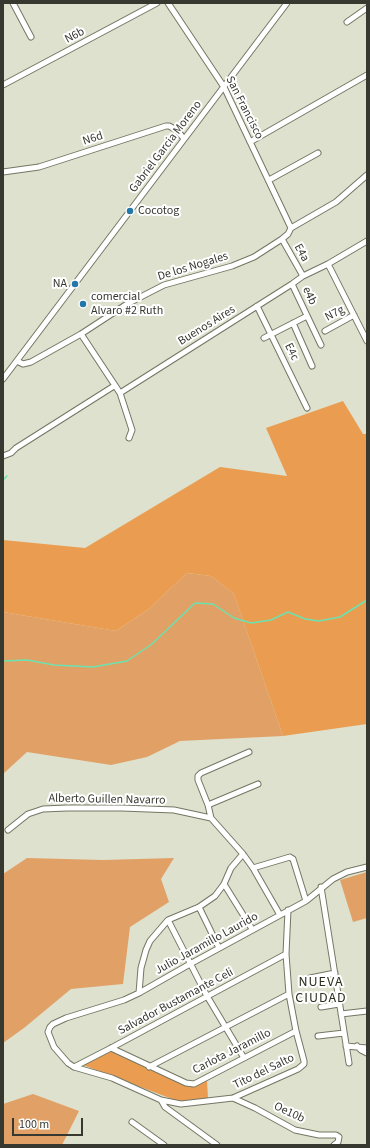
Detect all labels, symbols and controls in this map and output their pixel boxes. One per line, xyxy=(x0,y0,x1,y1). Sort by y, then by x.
street label: N6b xyxy=(63,25,87,47)
street label: San Francisco xyxy=(222,74,266,142)
street label: Gabriel Garcia Moreno xyxy=(127,98,205,196)
street label: N6d xyxy=(81,129,105,149)
place label: Cocotog xyxy=(138,204,179,218)
marker: Cocotog xyxy=(125,206,135,216)
street label: E4a xyxy=(290,241,312,265)
street label: De los Nogales xyxy=(156,249,230,285)
place label: NA xyxy=(53,277,67,291)
marker: NA xyxy=(70,279,80,289)
street label: e4b xyxy=(299,285,319,307)
place label: comercial Alvaro #2 Ruth xyxy=(91,290,163,318)
marker: comercial Alvaro #2 Ruth xyxy=(78,299,88,309)
street label: Buenos Aires xyxy=(176,303,238,349)
street label: N7g xyxy=(323,303,347,325)
street label: E4c xyxy=(281,341,301,363)
street label: Alberto Guillen Navarro xyxy=(48,792,166,808)
street label: Julio Jaramillo Laurido xyxy=(153,910,261,978)
street label: Salvador Bustamante Celi xyxy=(116,965,236,1039)
district label: NUEVA CIUDAD xyxy=(295,975,347,1008)
street label: Carlota Jaramillo xyxy=(190,1026,274,1078)
street label: Tito del Salto xyxy=(231,1051,297,1093)
street label: Oe10b xyxy=(271,1100,307,1126)
scale bar xyxy=(14,1110,85,1136)
text: 100 m xyxy=(19,1116,49,1133)

